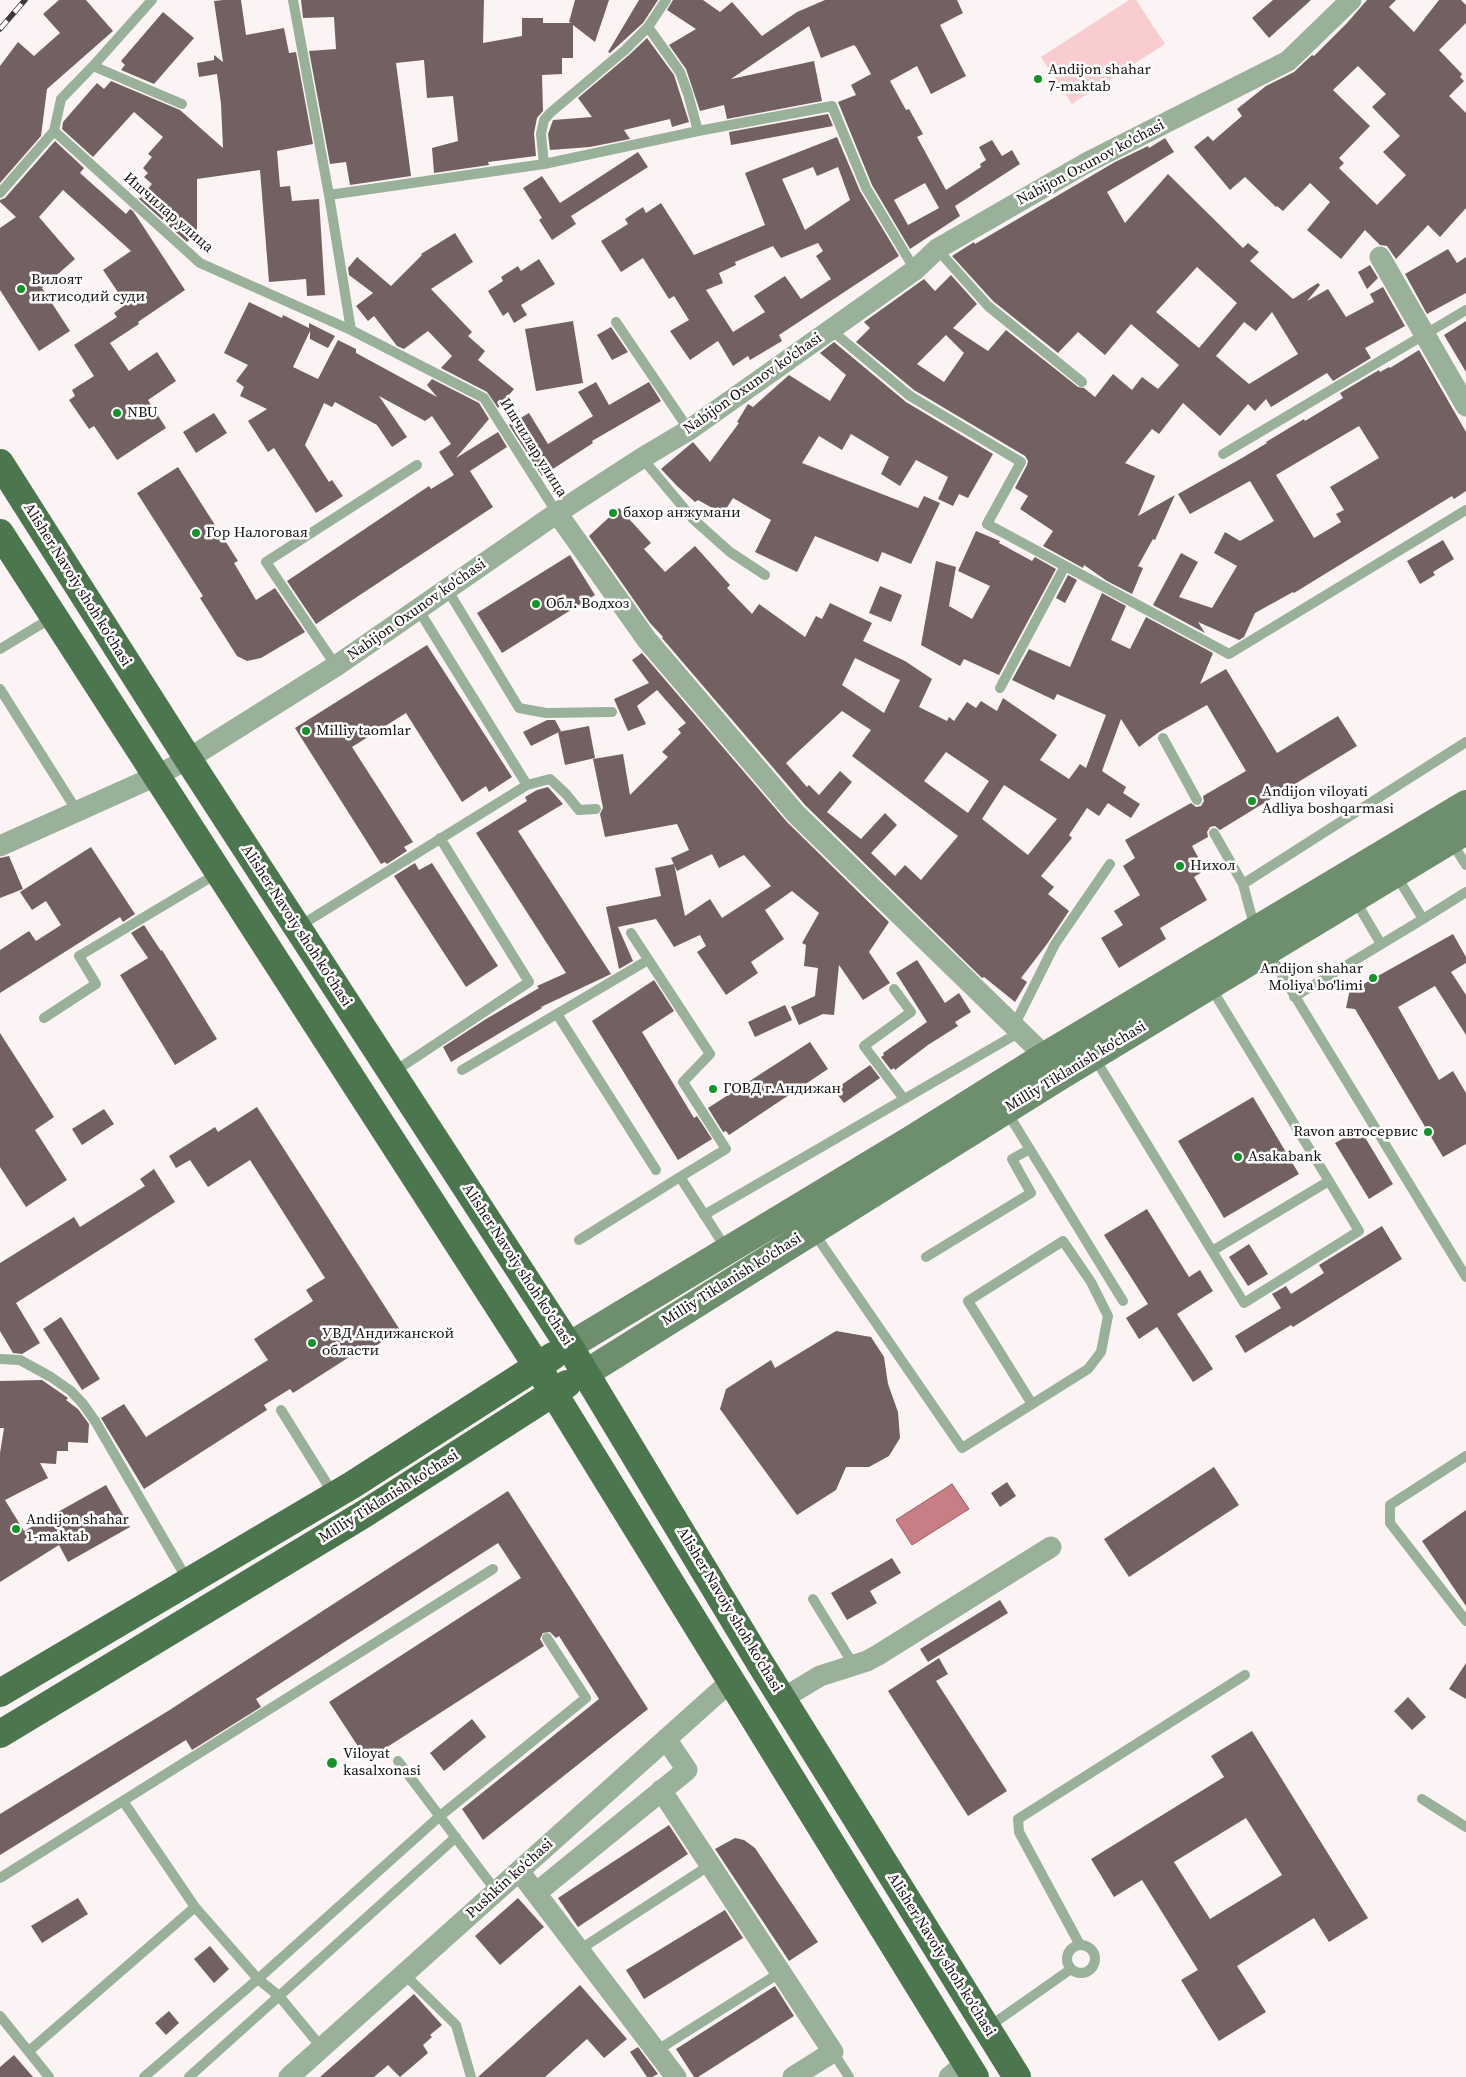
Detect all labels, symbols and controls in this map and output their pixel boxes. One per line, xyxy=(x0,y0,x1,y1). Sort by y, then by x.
place label: Andijon shahar 7-maktab xyxy=(1048,61,1151,96)
marker: Andijon shahar 7-maktab xyxy=(1032,73,1044,85)
street label: Nabijon Oxunov ko'chasi xyxy=(1014,116,1168,210)
street label: Ишчилар улица xyxy=(119,169,217,257)
place label: Вилоят иктисодий суди xyxy=(31,271,145,306)
marker: Вилоят иктисодий суди xyxy=(15,283,27,295)
street label: Nabijon Oxunov ko'chasi xyxy=(680,329,826,439)
street label: Ишчилар улица xyxy=(495,395,571,501)
place label: NBU xyxy=(127,404,158,422)
marker: NBU xyxy=(111,407,123,419)
street label: Alisher Navoiy shoh ko'chasi xyxy=(19,500,135,670)
place label: бахор анжумани xyxy=(623,504,741,522)
marker: бахор анжумани xyxy=(607,507,619,519)
place label: Гор Налоговая xyxy=(206,524,308,542)
marker: Гор Налоговая xyxy=(190,527,202,539)
street label: Nabijon Oxunov ko'chasi xyxy=(344,555,490,665)
place label: Обл. Водхоз xyxy=(546,595,629,613)
marker: Обл. Водхоз xyxy=(530,598,542,610)
place label: Milliy taomlar xyxy=(316,722,411,740)
marker: Milliy taomlar xyxy=(300,725,312,737)
place label: Andijon viloyati Adliya boshqarmasi xyxy=(1262,783,1394,818)
marker: Andijon viloyati Adliya boshqarmasi xyxy=(1246,795,1258,807)
street label: Alisher Navoiy shoh ko'chasi xyxy=(237,842,355,1010)
place label: Нихол xyxy=(1190,857,1236,875)
marker: Нихол xyxy=(1174,860,1186,872)
place label: Andijon shahar Moliya bo'limi xyxy=(1260,960,1363,995)
marker: Andijon shahar Moliya bo'limi xyxy=(1367,972,1379,984)
street label: Milliy Tiklanish ko'chasi xyxy=(1002,1018,1150,1116)
place label: ГОВД г.Андижан xyxy=(723,1080,841,1098)
marker: ГОВД г.Андижан xyxy=(707,1083,719,1095)
place label: Ravon автосервис xyxy=(1293,1123,1418,1141)
marker: Ravon автосервис xyxy=(1422,1126,1434,1138)
place label: Asakabank xyxy=(1248,1148,1321,1166)
marker: Asakabank xyxy=(1232,1151,1244,1163)
street label: Alisher Navoiy shoh ko'chasi xyxy=(458,1181,576,1349)
street label: Milliy Tiklanish ko'chasi xyxy=(659,1230,805,1330)
place label: УВД Андижанской области xyxy=(322,1325,454,1360)
marker: УВД Андижанской области xyxy=(306,1337,318,1349)
street label: Milliy Tiklanish ko'chasi xyxy=(316,1447,462,1547)
place label: Andijon shahar 1-maktab xyxy=(26,1511,129,1546)
marker: Andijon shahar 1-maktab xyxy=(10,1523,22,1535)
street label: Alisher Navoiy shoh ko'chasi xyxy=(673,1524,785,1696)
place label: Viloyat kasalxonasi xyxy=(343,1745,421,1780)
marker: Viloyat kasalxonasi xyxy=(325,1756,339,1770)
street label: Pushkin ko'chasi xyxy=(463,1835,557,1923)
street label: Alisher Navoiy shoh ko'chasi xyxy=(883,1870,999,2040)

